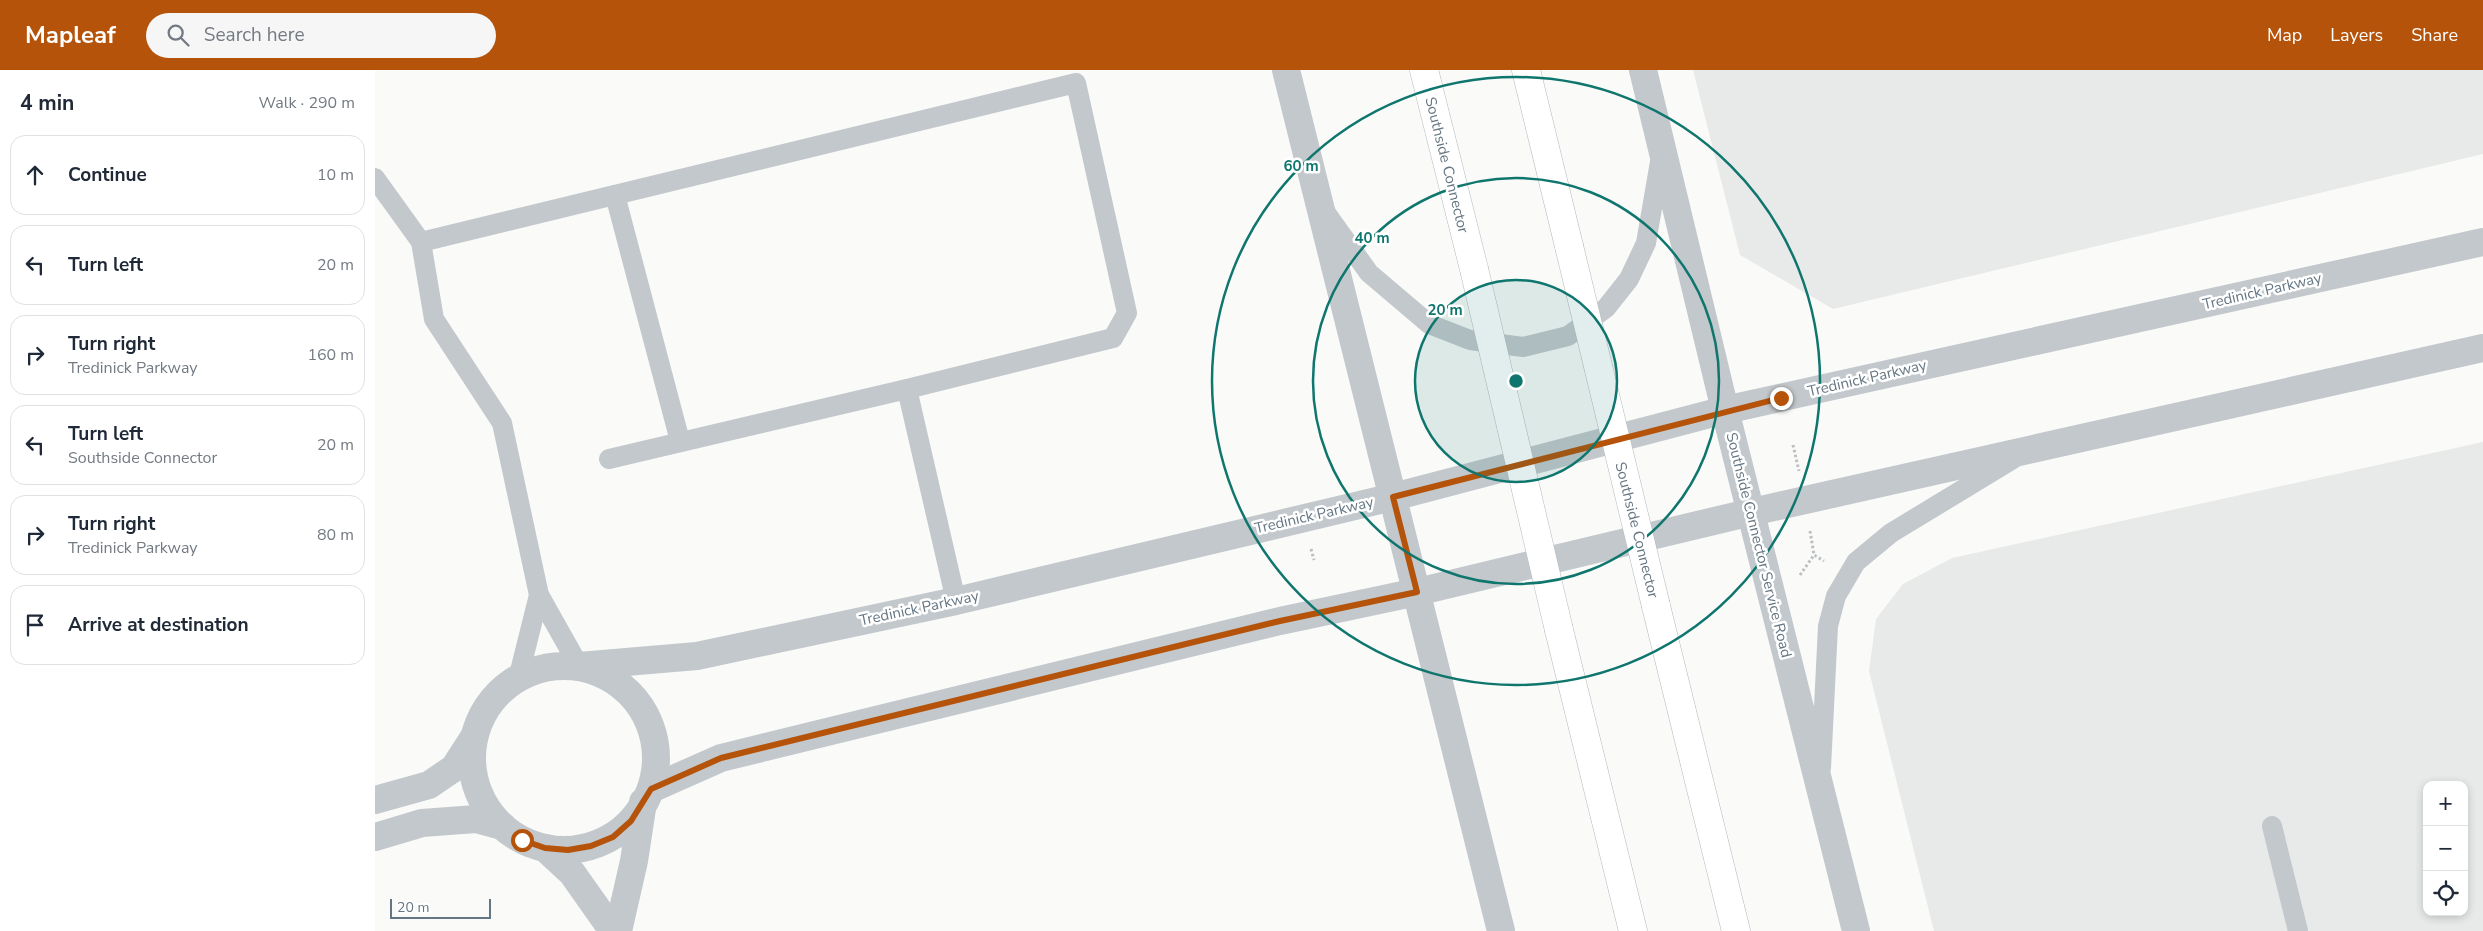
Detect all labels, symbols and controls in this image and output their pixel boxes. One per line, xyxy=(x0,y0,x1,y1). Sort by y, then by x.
search box xyxy=(146,13,496,58)
text: Mapleaf xyxy=(25,19,116,51)
icon: search xyxy=(164,21,192,49)
text: Search here xyxy=(204,22,305,48)
text: Map xyxy=(2267,23,2302,47)
text: Layers xyxy=(2330,23,2383,47)
text: Share xyxy=(2411,23,2458,47)
text: 4 min xyxy=(20,89,74,117)
text: Walk · 290 m xyxy=(259,92,355,114)
street label: Southside Connector xyxy=(1420,95,1474,236)
text: 60 m xyxy=(1283,156,1319,176)
icon: ahead xyxy=(21,161,49,189)
text: Continue xyxy=(68,162,147,188)
text: 10 m xyxy=(317,164,354,186)
text: 40 m xyxy=(1354,228,1390,248)
icon: left xyxy=(21,251,49,279)
text: Turn left xyxy=(68,252,143,278)
text: 20 m xyxy=(317,254,354,276)
street label: Tredinick Parkway xyxy=(2201,268,2324,314)
text: 20 m xyxy=(1427,300,1463,320)
text: Turn right xyxy=(68,331,155,357)
icon: right xyxy=(21,341,49,369)
text: 160 m xyxy=(307,344,354,366)
street label: Tredinick Parkway xyxy=(1806,355,1929,401)
text: Tredinick Parkway xyxy=(68,357,198,379)
centre of rings xyxy=(1507,372,1525,390)
route end xyxy=(1770,387,1793,410)
text: Turn left xyxy=(68,421,143,447)
street label: Southside Connector Service Road xyxy=(1721,430,1797,660)
icon: left xyxy=(21,431,49,459)
text: 20 m xyxy=(317,434,354,456)
text: Southside Connector xyxy=(68,447,217,469)
street label: Southside Connector xyxy=(1610,460,1664,601)
street label: Tredinick Parkway xyxy=(1253,492,1376,538)
text: Turn right xyxy=(68,511,155,537)
icon: right xyxy=(21,521,49,549)
text: 80 m xyxy=(317,524,354,546)
text: Tredinick Parkway xyxy=(68,537,198,559)
street label: Tredinick Parkway xyxy=(858,586,981,630)
icon: arrive xyxy=(21,611,49,639)
text: Arrive at destination xyxy=(68,612,249,638)
map controls xyxy=(2423,781,2468,916)
button: + xyxy=(2423,781,2468,826)
button: − xyxy=(2423,826,2468,871)
route start xyxy=(511,829,534,852)
button: locate xyxy=(2423,871,2468,916)
scale bar xyxy=(390,896,491,919)
text: 20 m xyxy=(397,898,429,917)

